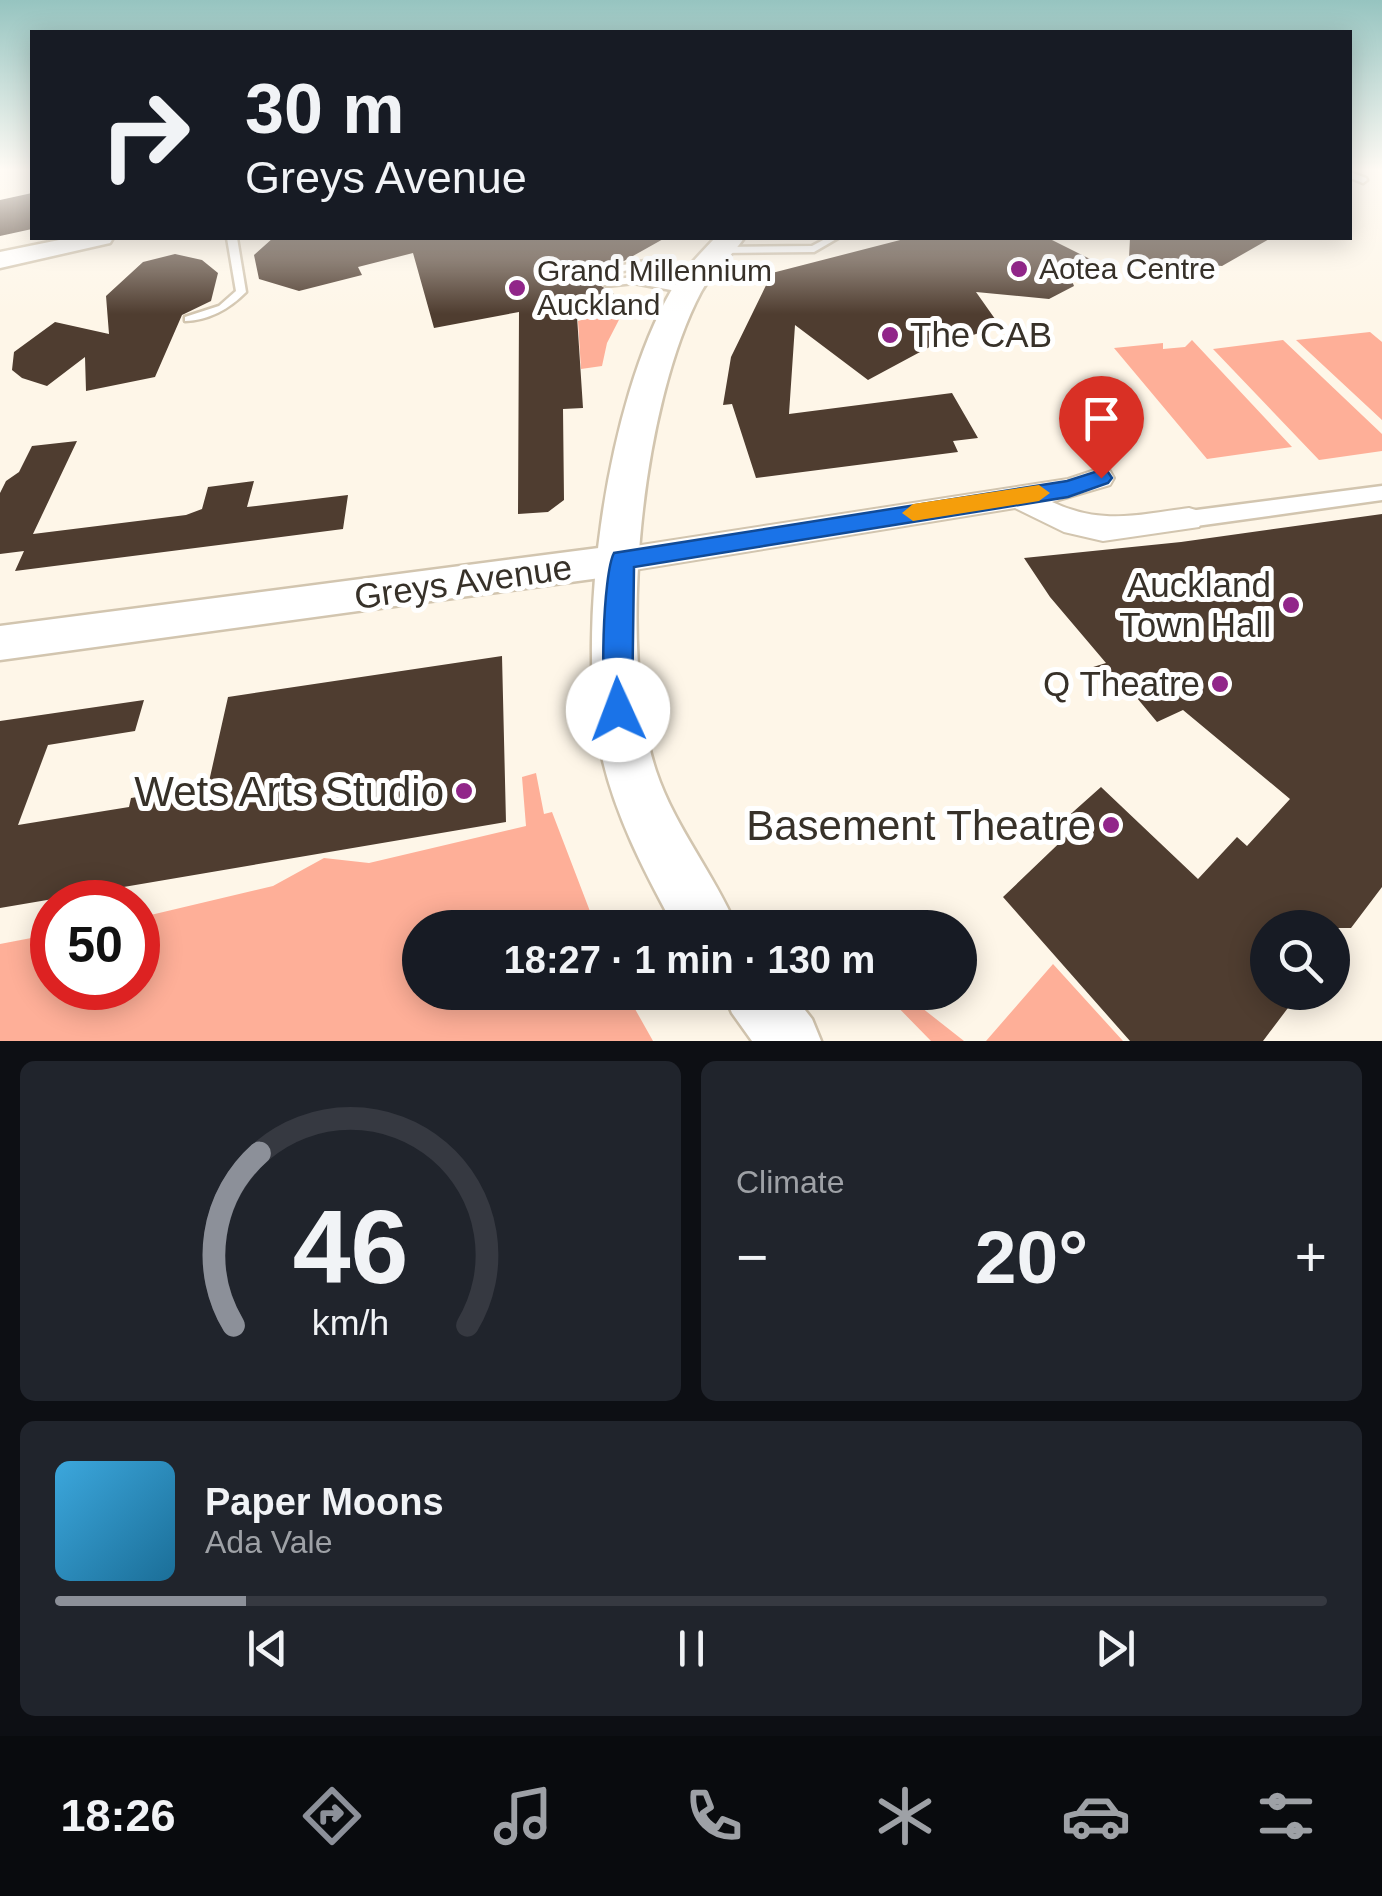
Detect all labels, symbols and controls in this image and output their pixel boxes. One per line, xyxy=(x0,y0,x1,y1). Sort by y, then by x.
icon: right xyxy=(80,70,210,200)
text: 30 m xyxy=(245,70,405,148)
text: Greys Avenue xyxy=(245,152,527,203)
place label: Aotea Centre xyxy=(1039,252,1216,285)
place label: Grand Millennium Auckland xyxy=(537,254,772,321)
marker: Aotea Centre xyxy=(1008,258,1030,280)
marker: Grand Millennium Auckland xyxy=(506,277,528,299)
place label: The CAB xyxy=(910,315,1052,354)
marker: The CAB xyxy=(879,324,901,346)
pin xyxy=(1059,376,1144,479)
icon: arrive xyxy=(1074,391,1129,446)
street label: Greys Avenue xyxy=(352,547,574,616)
place label: Auckland Town Hall xyxy=(1119,565,1271,644)
marker: Auckland Town Hall xyxy=(1280,594,1302,616)
position arrow xyxy=(566,658,670,762)
place label: Q Theatre xyxy=(1043,664,1200,703)
marker: Q Theatre xyxy=(1209,673,1231,695)
place label: Wets Arts Studio xyxy=(134,768,444,815)
marker: Wets Arts Studio xyxy=(453,780,475,802)
place label: Basement Theatre xyxy=(746,802,1091,849)
marker: Basement Theatre xyxy=(1100,814,1122,836)
speed limit sign: 50 xyxy=(30,880,160,1010)
map controls xyxy=(1250,910,1350,1010)
button: search xyxy=(1250,910,1350,1010)
text: 18:27 · 1 min · 130 m xyxy=(504,939,875,981)
text: Climate xyxy=(736,1164,844,1200)
text: 46 xyxy=(293,1189,408,1305)
text: 20° xyxy=(975,1215,1088,1299)
text: − xyxy=(736,1226,768,1288)
text: + xyxy=(1295,1226,1327,1288)
text: km/h xyxy=(312,1303,389,1343)
text: Paper Moons xyxy=(205,1481,444,1523)
text: Ada Vale xyxy=(205,1524,333,1560)
icon: previous xyxy=(240,1621,295,1676)
icon: pause xyxy=(664,1621,719,1676)
icon: next xyxy=(1088,1621,1143,1676)
icon: directions xyxy=(297,1781,367,1851)
icon: music xyxy=(488,1781,558,1851)
icon: phone xyxy=(679,1781,749,1851)
icon: climate xyxy=(870,1781,940,1851)
icon: car xyxy=(1061,1781,1131,1851)
icon: filters xyxy=(1251,1781,1321,1851)
text: 18:26 xyxy=(60,1790,176,1841)

